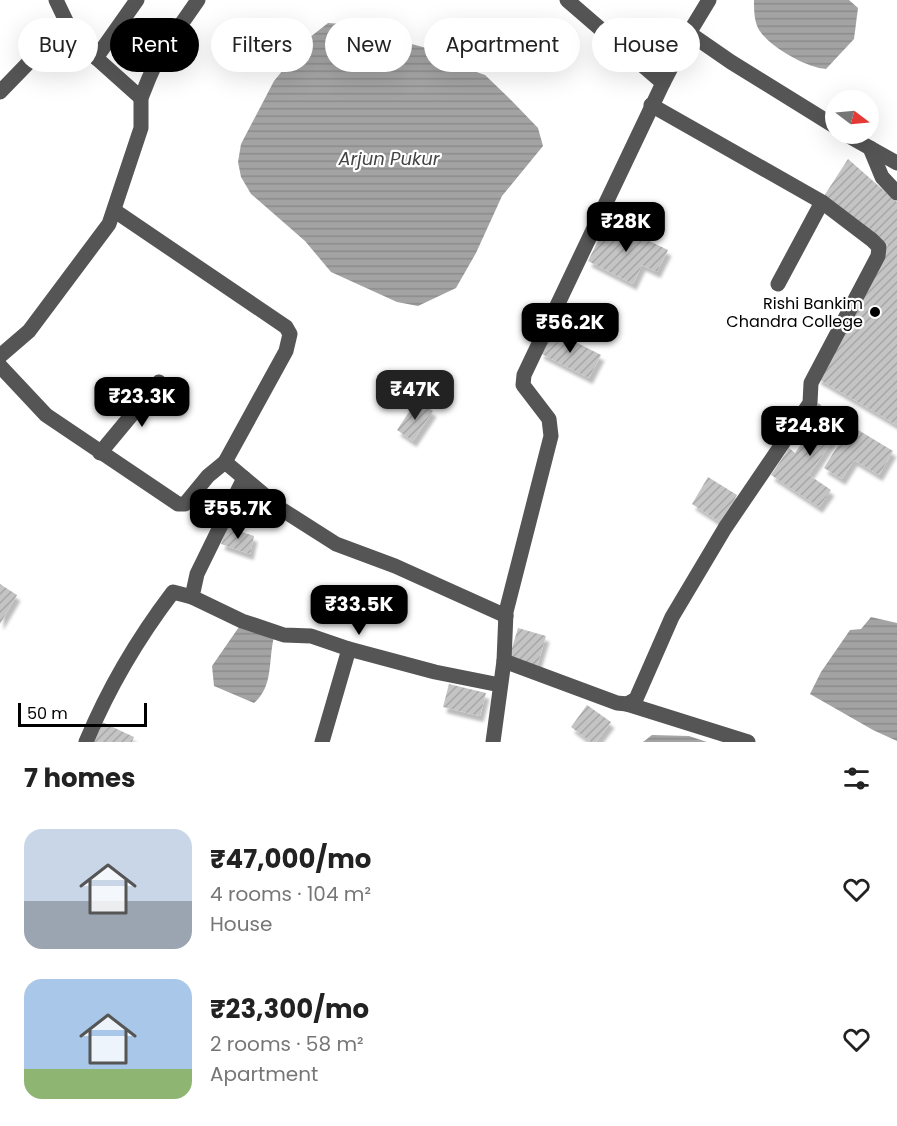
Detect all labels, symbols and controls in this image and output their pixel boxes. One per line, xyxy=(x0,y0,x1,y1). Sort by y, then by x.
chip: Buy xyxy=(18,18,98,72)
chip: Rent xyxy=(110,18,199,72)
chip: Filters xyxy=(211,18,313,72)
chip: New xyxy=(325,18,412,72)
chip: Apartment xyxy=(424,18,580,72)
chip: House xyxy=(592,18,700,72)
north arrow xyxy=(825,90,879,144)
map controls xyxy=(825,90,879,144)
water label: Arjun Pukur xyxy=(337,146,441,171)
pin: ₹28K xyxy=(590,202,662,253)
text: ₹28K xyxy=(601,207,651,235)
place label: Rishi Bankim Chandra College xyxy=(726,292,863,333)
pin: ₹56.2K xyxy=(521,303,619,354)
marker: Rishi Bankim Chandra College xyxy=(868,305,882,319)
text: ₹56.2K xyxy=(536,308,604,336)
pin: ₹47K xyxy=(379,370,451,421)
text: ₹47K xyxy=(390,375,440,403)
pin: ₹23.3K xyxy=(93,377,191,428)
text: ₹23.3K xyxy=(108,382,176,410)
pin: ₹24.8K xyxy=(761,406,859,457)
text: ₹24.8K xyxy=(775,411,845,439)
pin: ₹55.7K xyxy=(189,489,287,540)
text: ₹55.7K xyxy=(204,494,272,522)
pin: ₹33.5K xyxy=(310,585,408,636)
text: ₹33.5K xyxy=(325,590,393,618)
scale bar xyxy=(18,700,147,728)
text: 50 m xyxy=(27,702,68,725)
text: 7 homes xyxy=(24,760,136,796)
icon: filters xyxy=(840,762,873,795)
text: ₹47,000/mo xyxy=(210,841,371,877)
icon: home xyxy=(72,853,144,925)
icon: heart xyxy=(840,873,873,906)
text: 4 rooms · 104 m² xyxy=(210,880,371,908)
text: House xyxy=(210,910,272,938)
text: ₹23,300/mo xyxy=(210,991,369,1027)
icon: home xyxy=(72,1003,144,1075)
icon: heart xyxy=(840,1023,873,1056)
text: 2 rooms · 58 m² xyxy=(210,1030,364,1058)
text: Apartment xyxy=(210,1060,318,1088)

